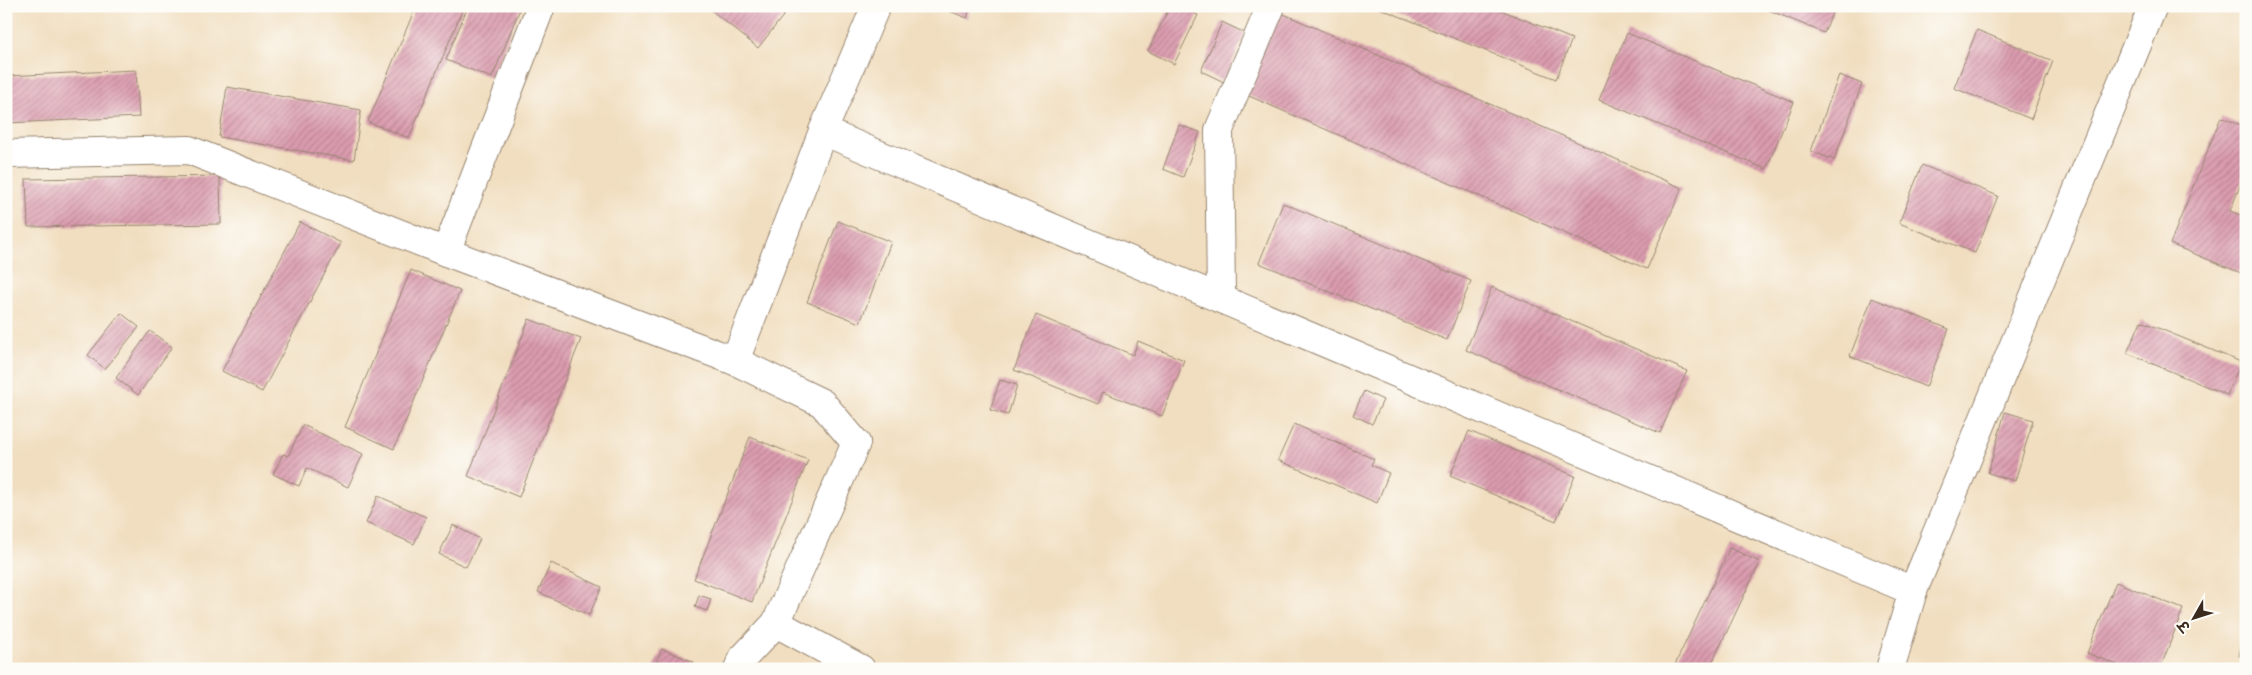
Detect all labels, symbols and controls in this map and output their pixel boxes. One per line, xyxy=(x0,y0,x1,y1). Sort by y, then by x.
north arrow xyxy=(2170,592,2220,642)
text: उ xyxy=(2175,614,2197,635)

